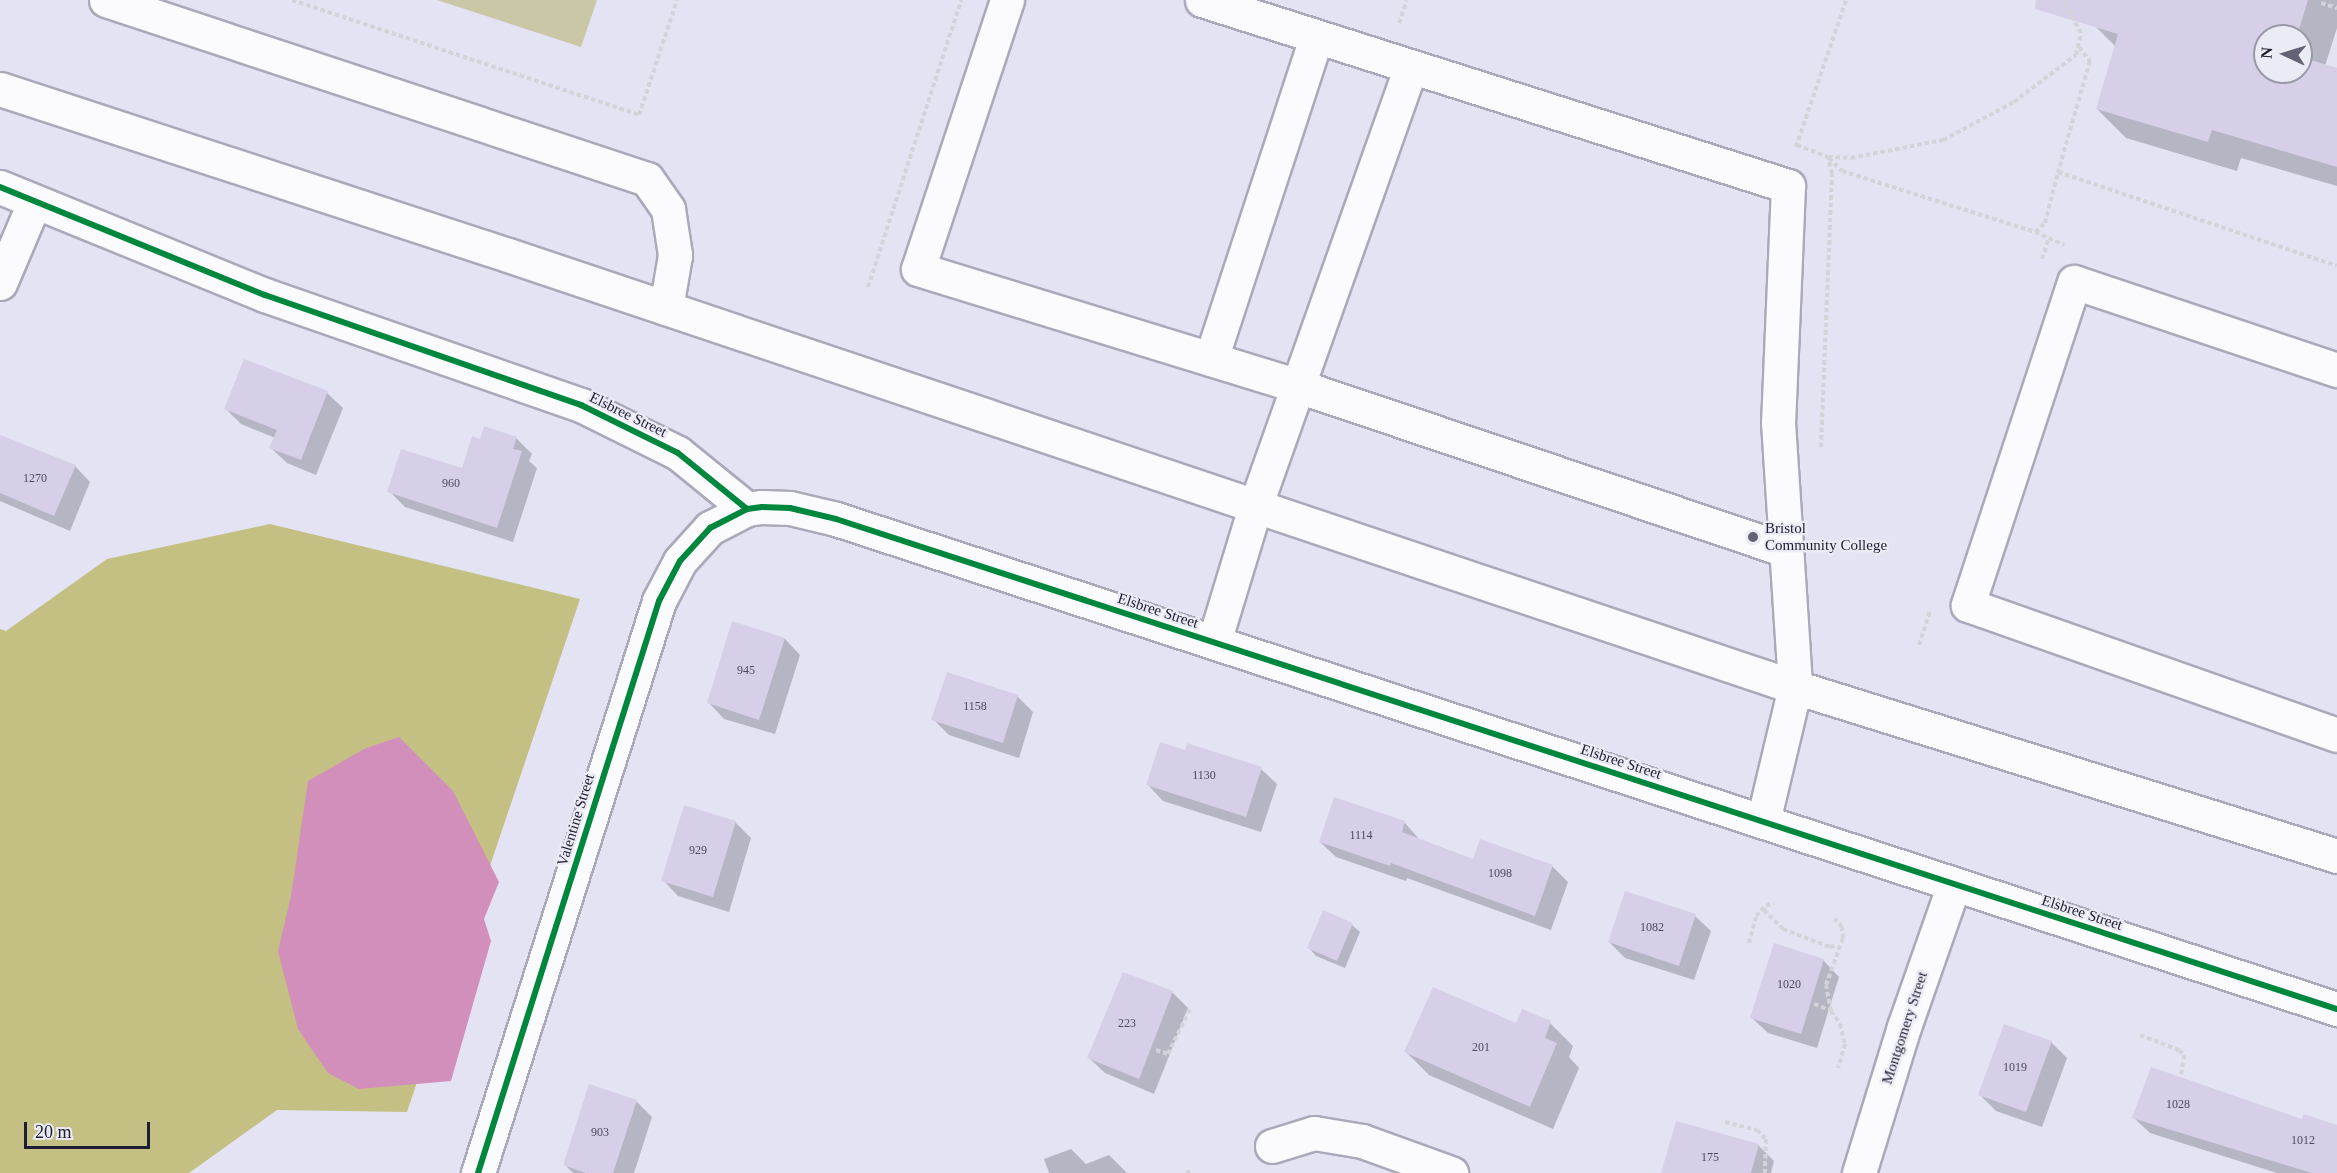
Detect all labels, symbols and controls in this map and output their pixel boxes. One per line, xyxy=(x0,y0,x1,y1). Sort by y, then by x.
north arrow xyxy=(2253,24,2313,84)
text: N xyxy=(2258,46,2275,59)
street label: Elsbree Street xyxy=(586,389,670,441)
house number: 1270 xyxy=(23,472,47,486)
house number: 960 xyxy=(442,477,460,491)
place label: Bristol Community College xyxy=(1765,519,1887,554)
marker: Bristol Community College xyxy=(1746,530,1760,544)
street label: Elsbree Street xyxy=(1115,590,1201,632)
house number: 945 xyxy=(737,664,755,678)
house number: 1158 xyxy=(963,700,987,714)
street label: Elsbree Street xyxy=(1578,741,1664,783)
house number: 1130 xyxy=(1192,769,1216,783)
street label: Valentine Street xyxy=(553,772,599,868)
house number: 1114 xyxy=(1349,829,1373,843)
house number: 929 xyxy=(689,844,707,858)
house number: 1098 xyxy=(1488,867,1512,881)
street label: Elsbree Street xyxy=(2039,892,2125,934)
house number: 1082 xyxy=(1640,921,1664,935)
street label: Montgomery Street xyxy=(1878,970,1932,1086)
house number: 1020 xyxy=(1777,978,1801,992)
house number: 223 xyxy=(1118,1017,1136,1031)
house number: 201 xyxy=(1472,1041,1490,1055)
house number: 1019 xyxy=(2003,1061,2027,1075)
house number: 1028 xyxy=(2166,1098,2190,1112)
scale bar xyxy=(27,1110,153,1148)
text: 20 m xyxy=(35,1122,72,1142)
house number: 903 xyxy=(591,1126,609,1140)
house number: 1012 xyxy=(2291,1134,2315,1148)
house number: 175 xyxy=(1701,1151,1719,1165)

